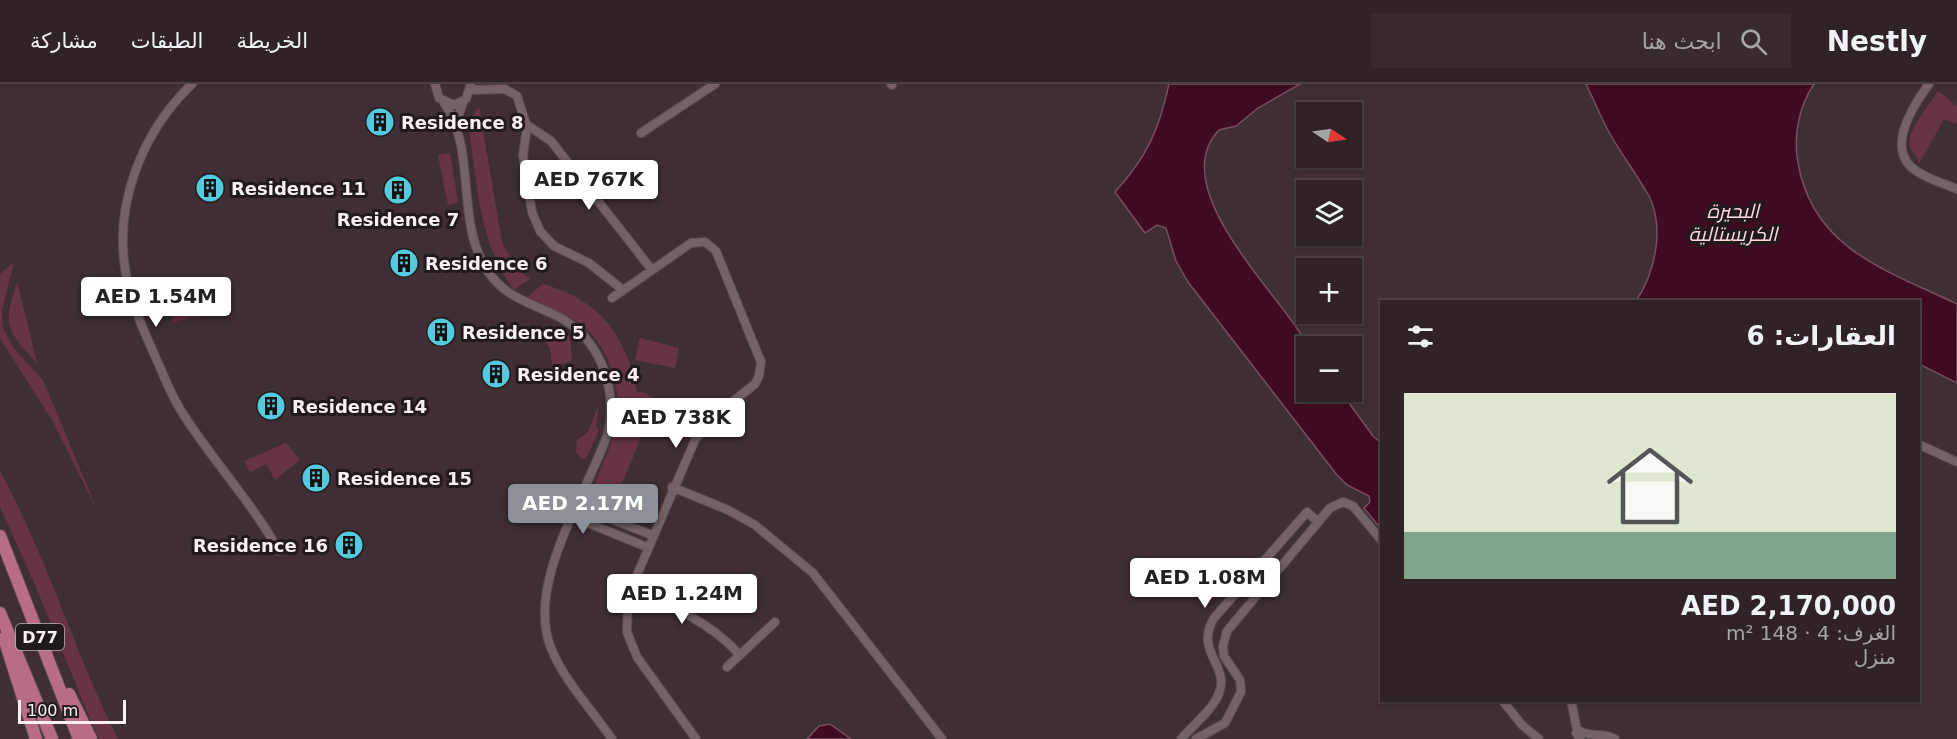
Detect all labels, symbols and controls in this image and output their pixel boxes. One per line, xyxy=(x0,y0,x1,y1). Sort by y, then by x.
search box xyxy=(1371,14,1791,68)
icon: search xyxy=(1737,25,1770,58)
text: Nestly xyxy=(1827,25,1927,58)
text: مشاركة xyxy=(30,29,98,53)
text: الطبقات xyxy=(131,29,203,53)
text: الخريطة xyxy=(236,29,308,53)
text: ابحث هنا xyxy=(1642,29,1722,54)
north arrow xyxy=(1296,102,1362,168)
map controls xyxy=(1296,102,1362,402)
building icon: Residence 8 xyxy=(364,106,396,138)
place label: Residence 8 xyxy=(401,112,524,133)
pin: AED 767K xyxy=(527,160,651,211)
text: AED 767K xyxy=(534,167,644,191)
building icon: Residence 11 xyxy=(194,172,226,204)
building icon: Residence 7 xyxy=(382,174,414,206)
place label: Residence 11 xyxy=(231,178,366,199)
button: layers xyxy=(1296,180,1362,246)
water label: البحيرة الكريستالية xyxy=(1689,199,1780,246)
place label: Residence 7 xyxy=(337,209,459,230)
building icon: Residence 6 xyxy=(388,247,420,279)
place label: Residence 6 xyxy=(425,253,548,274)
button: + xyxy=(1296,258,1362,324)
pin: AED 1.54M xyxy=(87,277,225,328)
text: AED 1.54M xyxy=(95,284,217,308)
building icon: Residence 5 xyxy=(425,316,457,348)
icon: filters xyxy=(1404,320,1437,353)
text: العقارات: 6 xyxy=(1747,321,1896,351)
place label: Residence 5 xyxy=(462,322,585,343)
button: − xyxy=(1296,336,1362,402)
building icon: Residence 4 xyxy=(480,358,512,390)
place label: Residence 4 xyxy=(517,364,640,385)
building icon: Residence 14 xyxy=(255,390,287,422)
place label: Residence 14 xyxy=(292,396,427,417)
pin: AED 738K xyxy=(614,398,738,449)
text: AED 738K xyxy=(621,405,731,429)
icon: home xyxy=(1596,432,1704,540)
building icon: Residence 15 xyxy=(300,462,332,494)
place label: Residence 15 xyxy=(337,468,472,489)
pin: AED 2.17M xyxy=(514,484,652,535)
text: AED 2.17M xyxy=(522,491,644,515)
building icon: Residence 16 xyxy=(333,529,365,561)
place label: Residence 16 xyxy=(193,535,328,556)
pin: AED 1.08M xyxy=(1136,558,1274,609)
text: AED 1.08M xyxy=(1144,565,1266,589)
pin: AED 1.24M xyxy=(613,574,751,625)
text: AED 1.24M xyxy=(621,581,743,605)
text: AED 2,170,000 xyxy=(1681,591,1896,621)
text: الغرف: 4 · 148 m² xyxy=(1726,621,1896,645)
road number: D77 xyxy=(16,624,64,650)
text: منزل xyxy=(1854,645,1896,669)
scale bar xyxy=(18,697,126,724)
text: 100 m xyxy=(27,701,78,720)

